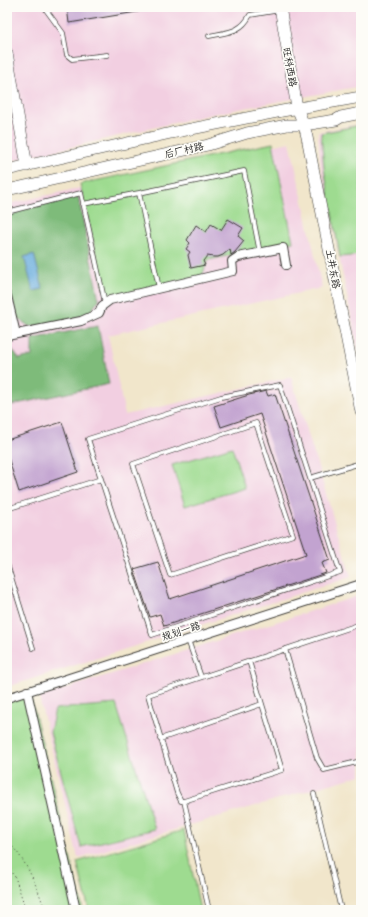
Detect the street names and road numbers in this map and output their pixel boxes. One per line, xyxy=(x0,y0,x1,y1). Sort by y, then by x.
street label: 旺科西路 xyxy=(280,46,300,88)
street label: 后厂村路 xyxy=(163,139,205,161)
street label: 土井东路 xyxy=(323,248,343,290)
street label: 规划一路 xyxy=(160,619,202,643)

